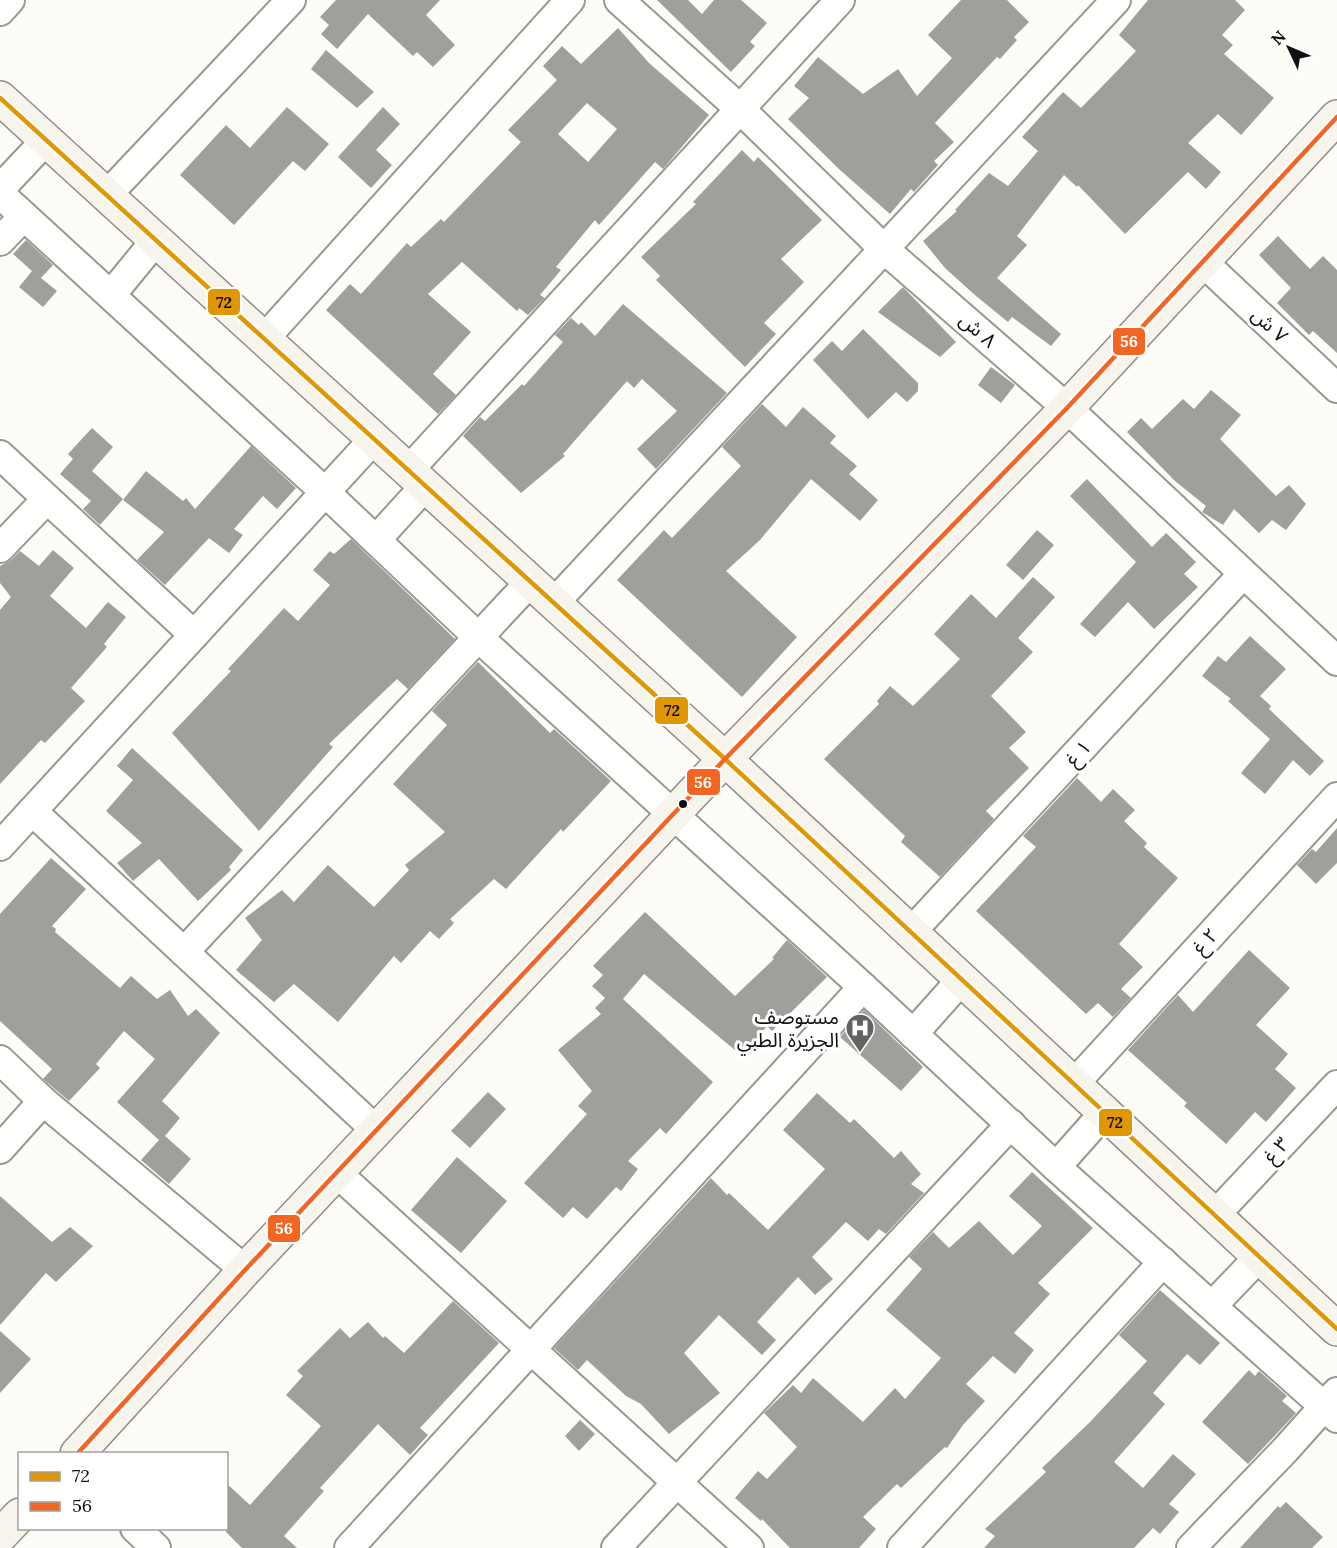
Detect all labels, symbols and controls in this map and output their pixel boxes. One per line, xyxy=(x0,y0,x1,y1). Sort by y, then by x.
north arrow xyxy=(1259,18,1319,78)
text: N xyxy=(1267,26,1290,49)
line badge: 72 xyxy=(207,288,241,316)
text: 72 xyxy=(216,292,232,312)
street label: ٧ ش xyxy=(1247,302,1294,348)
street label: ٨ ش xyxy=(955,307,1002,353)
line badge: 56 xyxy=(1112,327,1146,356)
text: 56 xyxy=(1120,331,1138,351)
line badge: 72 xyxy=(654,696,689,725)
text: 72 xyxy=(664,700,680,720)
street label: ١ غ xyxy=(1059,734,1098,773)
line badge: 56 xyxy=(686,768,721,796)
text: 56 xyxy=(694,772,712,792)
unlabelled marker xyxy=(677,798,689,810)
street label: ٢ غ xyxy=(1186,922,1225,961)
place label: مستوصف الجزيرة الطبي xyxy=(737,1004,839,1056)
hospital icon: مستوصف الجزيرة الطبي xyxy=(844,1012,876,1054)
line badge: 72 xyxy=(1098,1108,1133,1137)
text: 72 xyxy=(1107,1112,1123,1132)
street label: ٣ غ xyxy=(1257,1131,1296,1170)
line badge: 56 xyxy=(267,1214,301,1243)
text: 56 xyxy=(275,1218,293,1238)
legend xyxy=(18,1452,228,1530)
text: 72 xyxy=(72,1464,90,1487)
text: 56 xyxy=(72,1494,92,1517)

